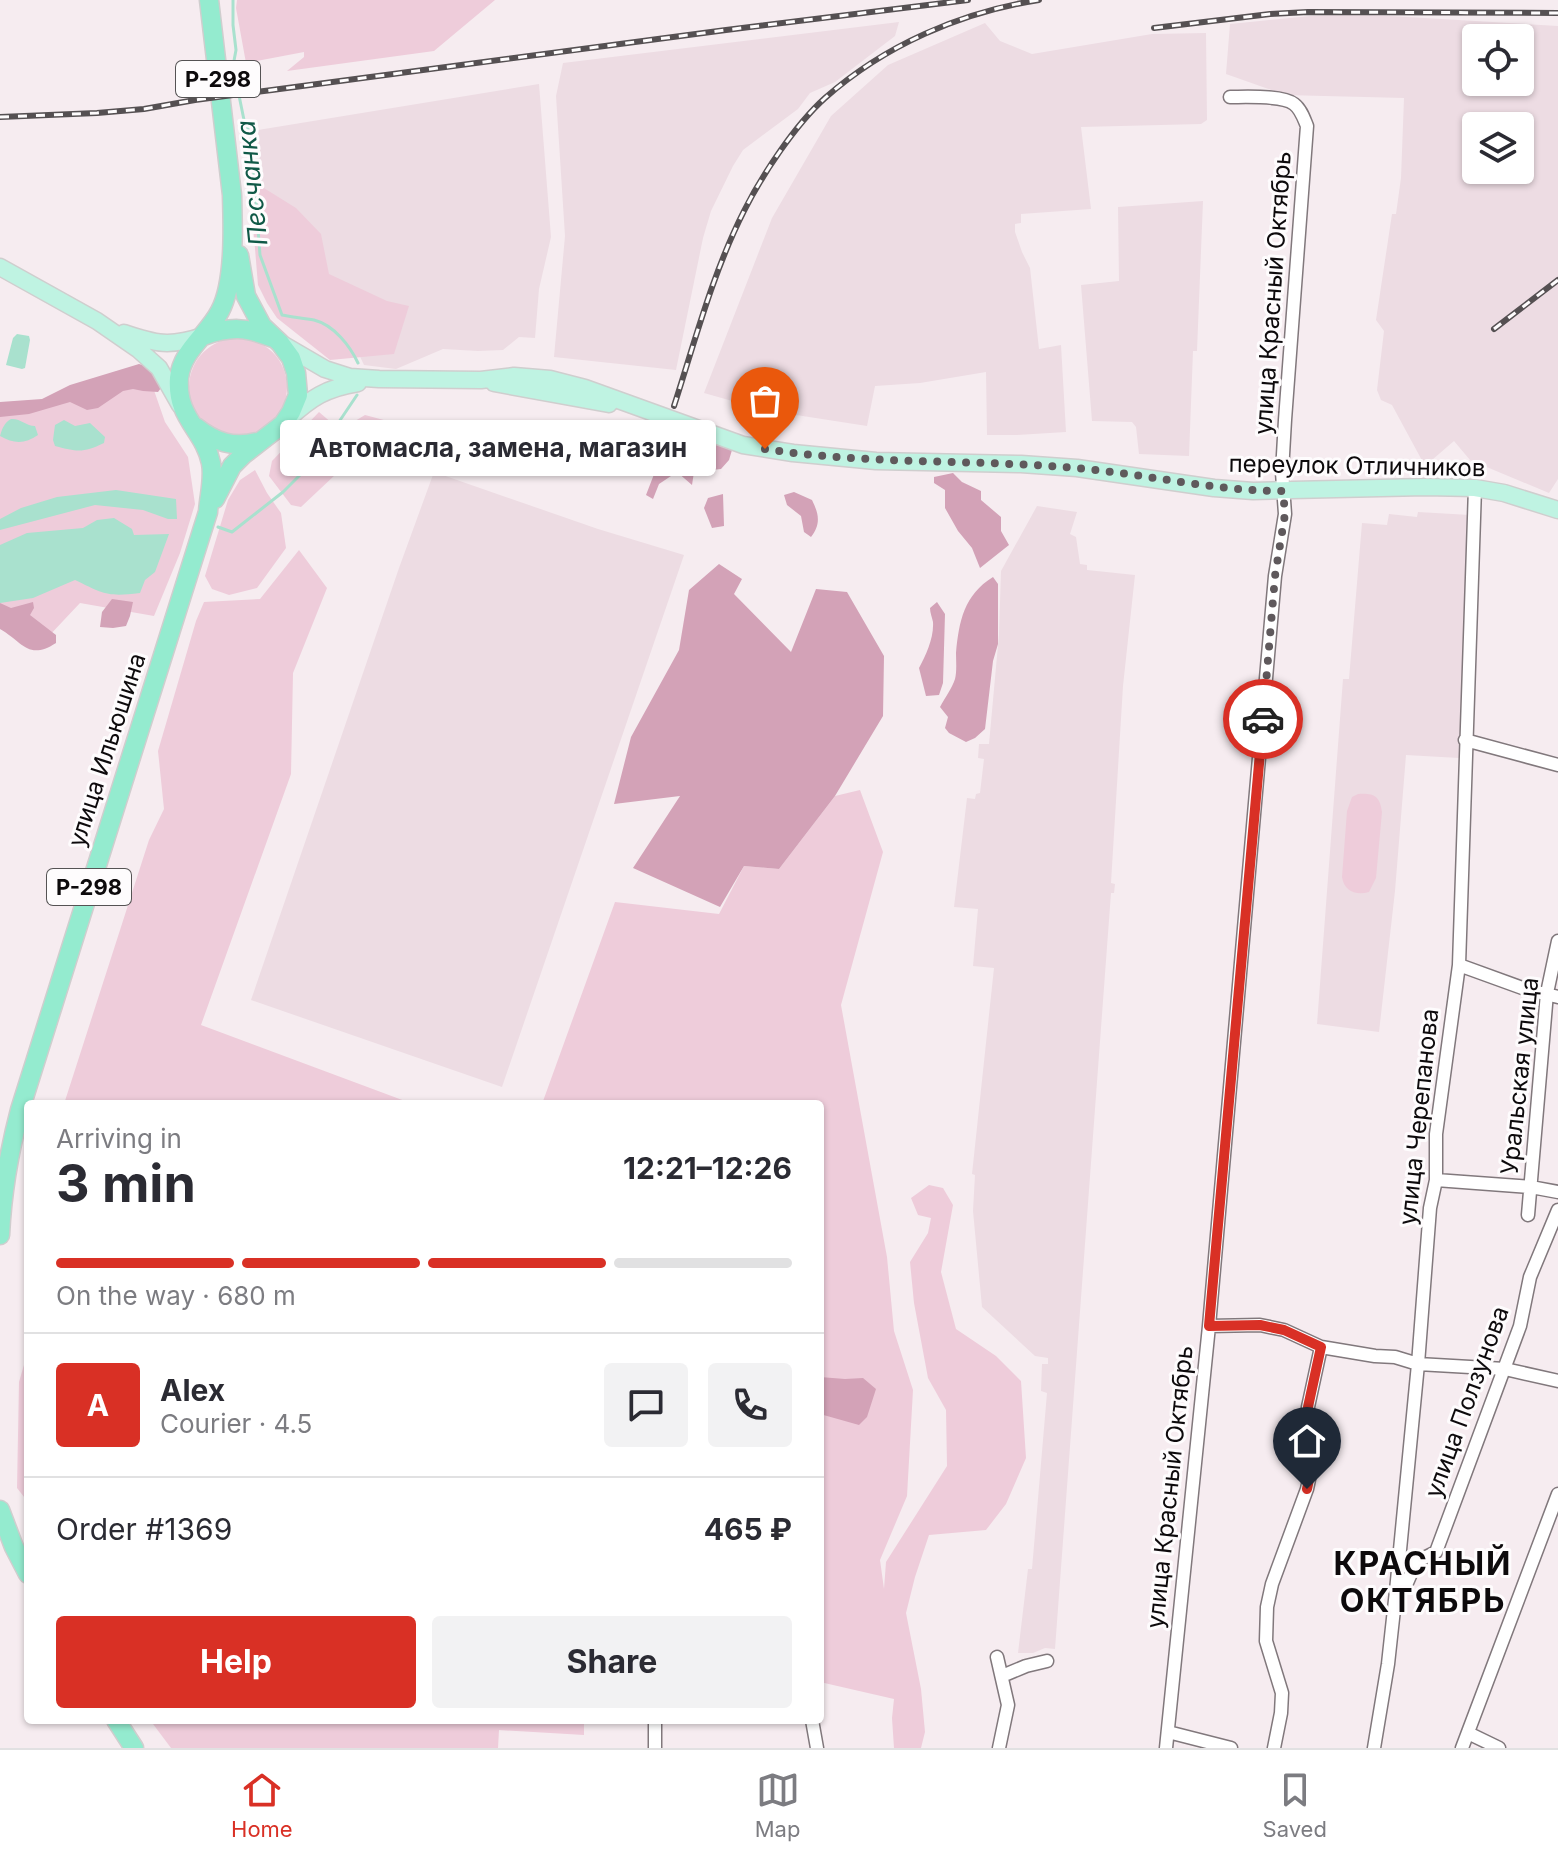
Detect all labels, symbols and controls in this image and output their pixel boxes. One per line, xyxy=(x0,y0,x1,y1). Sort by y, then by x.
map controls xyxy=(1462,24,1534,184)
button: locate xyxy=(1462,24,1534,96)
road number: Р-298 xyxy=(176,61,260,97)
button: layers xyxy=(1462,112,1534,184)
water label: Песчанка xyxy=(230,119,273,247)
street label: улица Красный Октябрь xyxy=(1248,150,1297,436)
pin xyxy=(731,367,799,449)
icon: bag xyxy=(743,379,787,423)
callout: Автомасла, замена, магазин xyxy=(281,421,717,477)
text: Автомасла, замена, магазин xyxy=(309,432,687,463)
street label: переулок Отличников xyxy=(1228,449,1486,482)
street label: улица Ильюшина xyxy=(62,649,152,850)
courier xyxy=(1223,679,1303,759)
icon: car xyxy=(1241,697,1285,741)
road number: Р-298 xyxy=(47,869,131,905)
street label: Уральская улица xyxy=(1495,976,1544,1176)
street label: улица Черепанова xyxy=(1393,1007,1444,1227)
text: Arriving in xyxy=(56,1123,182,1154)
text: 12:21–12:26 xyxy=(623,1150,792,1186)
text: 3 min xyxy=(56,1152,196,1215)
text: On the way · 680 m xyxy=(56,1280,296,1311)
street label: улица Ползунова xyxy=(1418,1302,1515,1502)
street label: улица Красный Октябрь xyxy=(1140,1344,1199,1630)
button: chat xyxy=(604,1363,688,1447)
button: phone xyxy=(708,1363,792,1447)
text: Alex xyxy=(160,1372,225,1408)
text: A xyxy=(87,1387,109,1423)
pin xyxy=(1273,1407,1341,1489)
text: Courier · 4.5 xyxy=(160,1408,312,1439)
icon: home xyxy=(1285,1419,1329,1463)
text: Order #1369 xyxy=(56,1511,232,1547)
text: 465 ₽ xyxy=(704,1511,792,1547)
district label: КРАСНЫЙ ОКТЯБРЬ xyxy=(1334,1544,1513,1620)
button: Help xyxy=(56,1616,416,1708)
button: Share xyxy=(432,1616,792,1708)
tab: Home xyxy=(231,1768,293,1842)
tab: Map xyxy=(755,1768,800,1842)
tab: Saved xyxy=(1263,1768,1327,1842)

